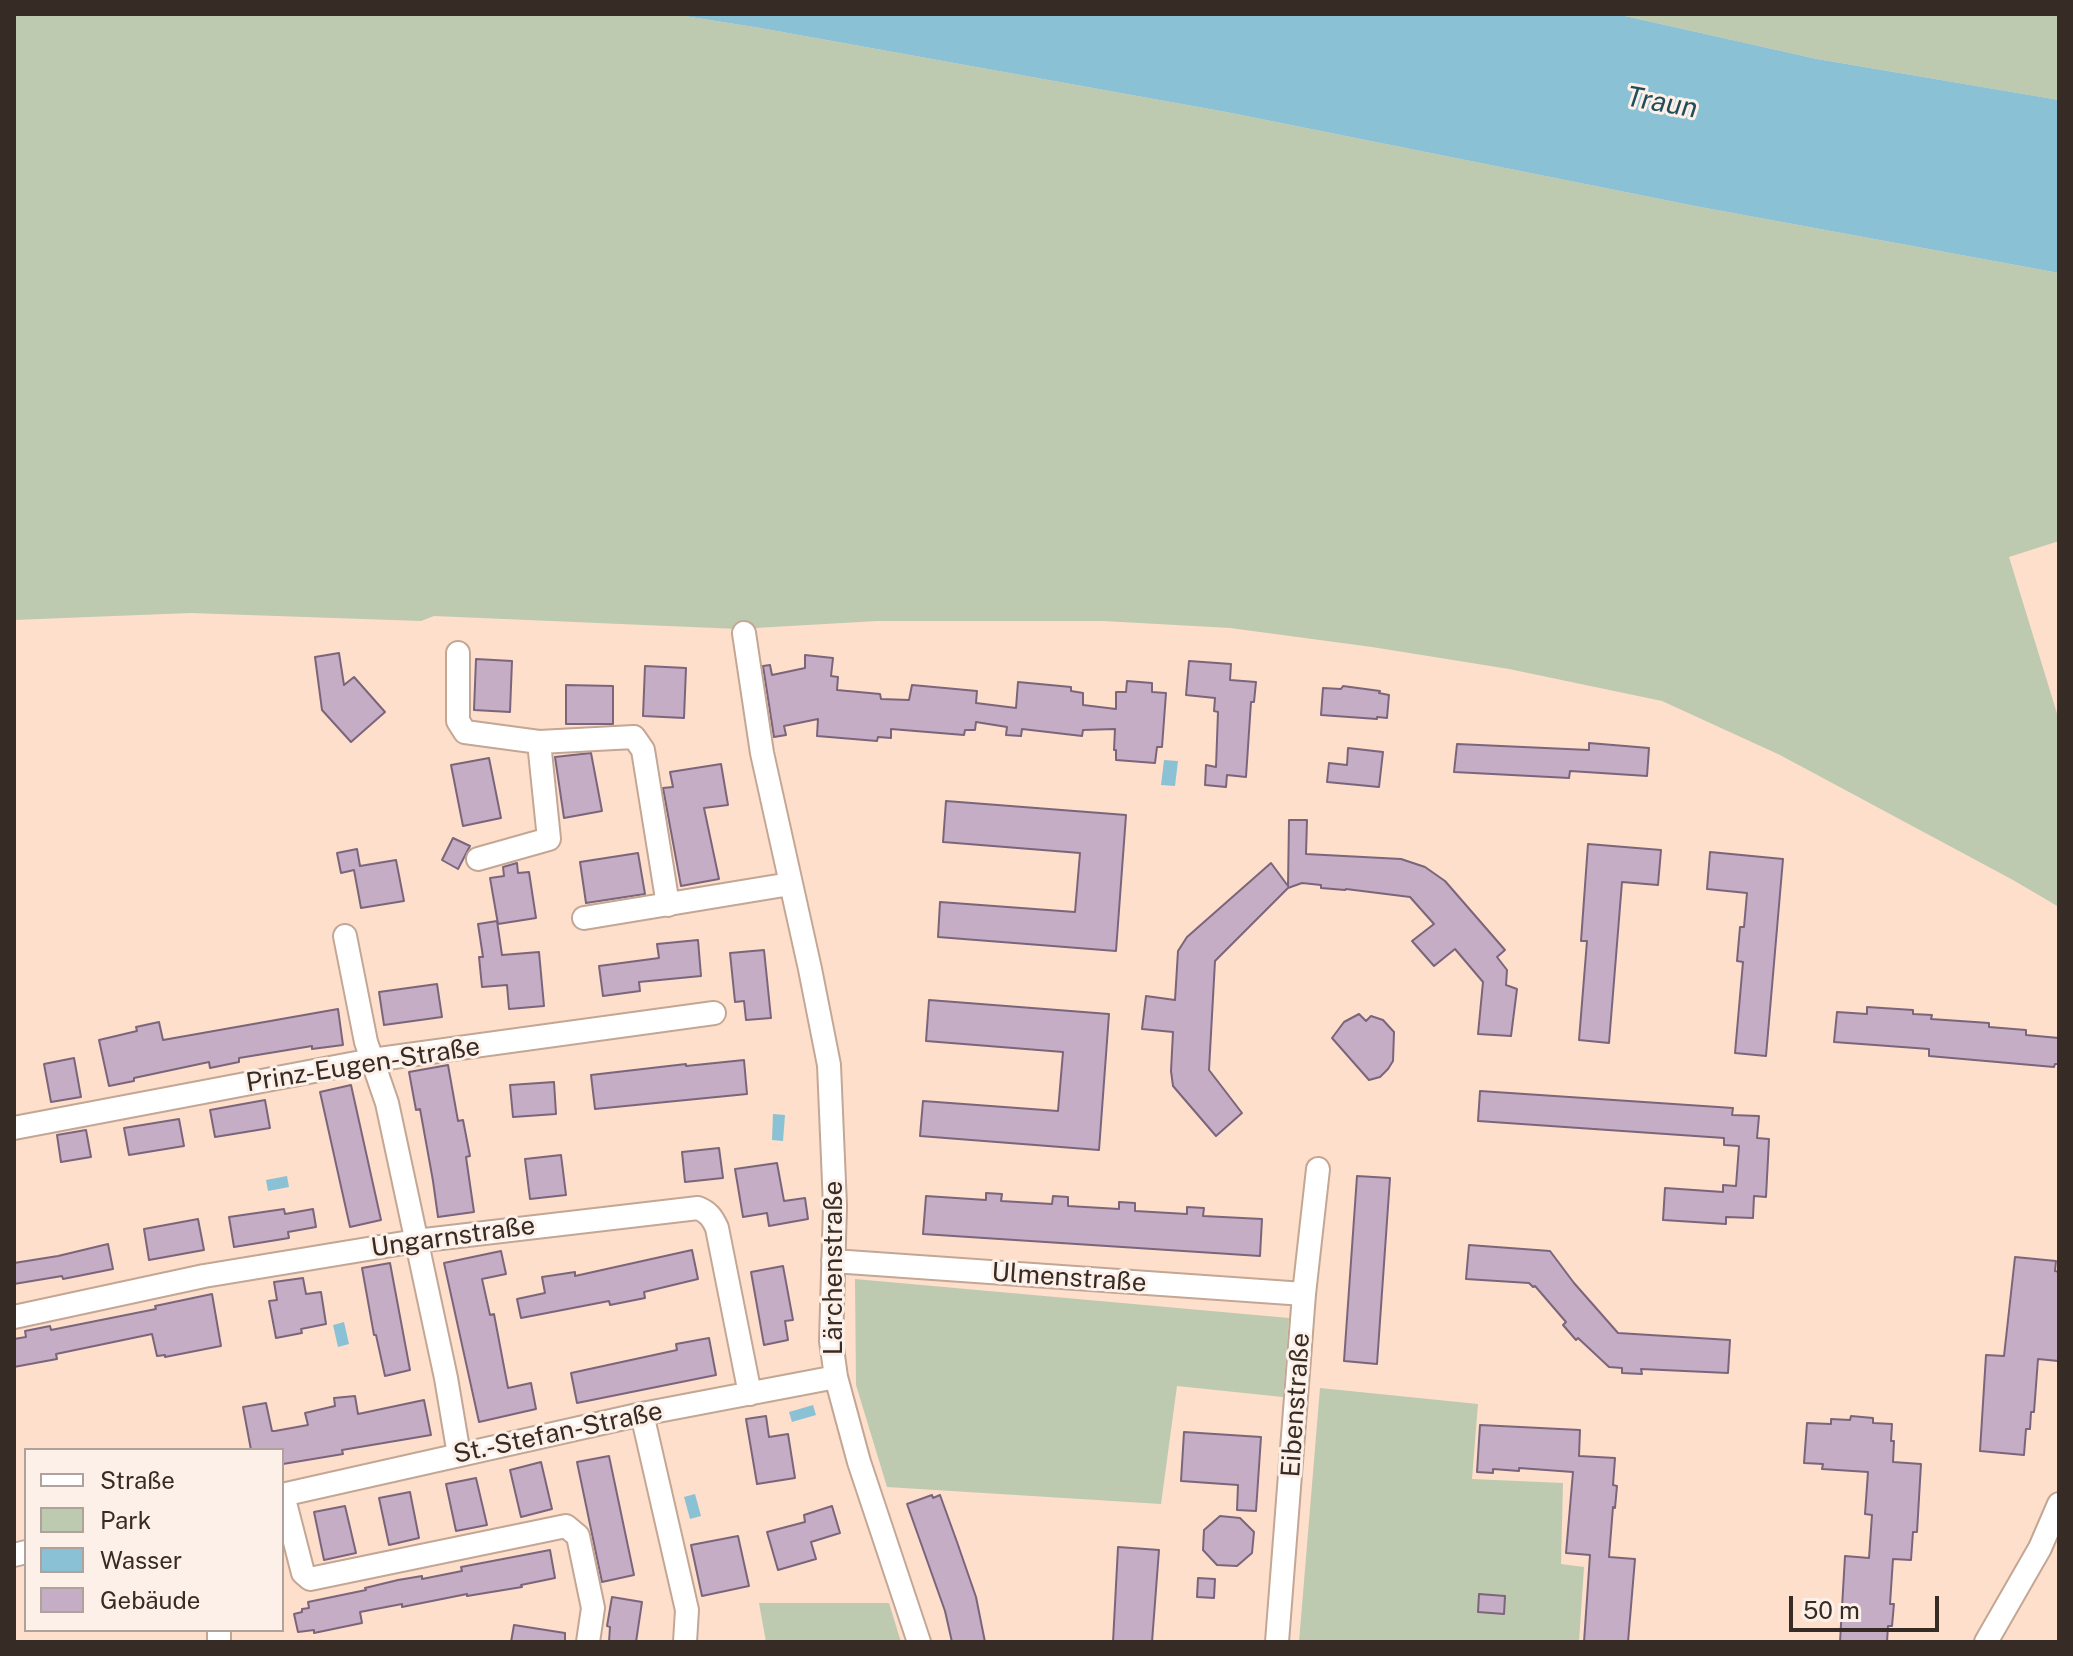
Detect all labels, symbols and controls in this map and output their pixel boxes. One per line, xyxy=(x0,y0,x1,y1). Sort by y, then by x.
water label: Traun xyxy=(1624,80,1700,126)
street label: Prinz-Eugen-Straße xyxy=(244,1031,482,1099)
street label: Lärchenstraße xyxy=(818,1181,850,1355)
street label: Ungarnstraße xyxy=(369,1210,537,1264)
street label: Ulmenstraße xyxy=(991,1257,1147,1299)
street label: Eibenstraße xyxy=(1275,1332,1317,1478)
street label: St.-Stefan-Straße xyxy=(450,1396,666,1470)
legend xyxy=(24,1448,284,1632)
text: Straße xyxy=(100,1466,175,1494)
text: Park xyxy=(100,1506,151,1534)
text: Wasser xyxy=(100,1546,182,1574)
scale bar xyxy=(1793,1580,1943,1630)
text: Gebäude xyxy=(100,1586,200,1614)
text: 50 m xyxy=(1803,1596,1860,1624)

